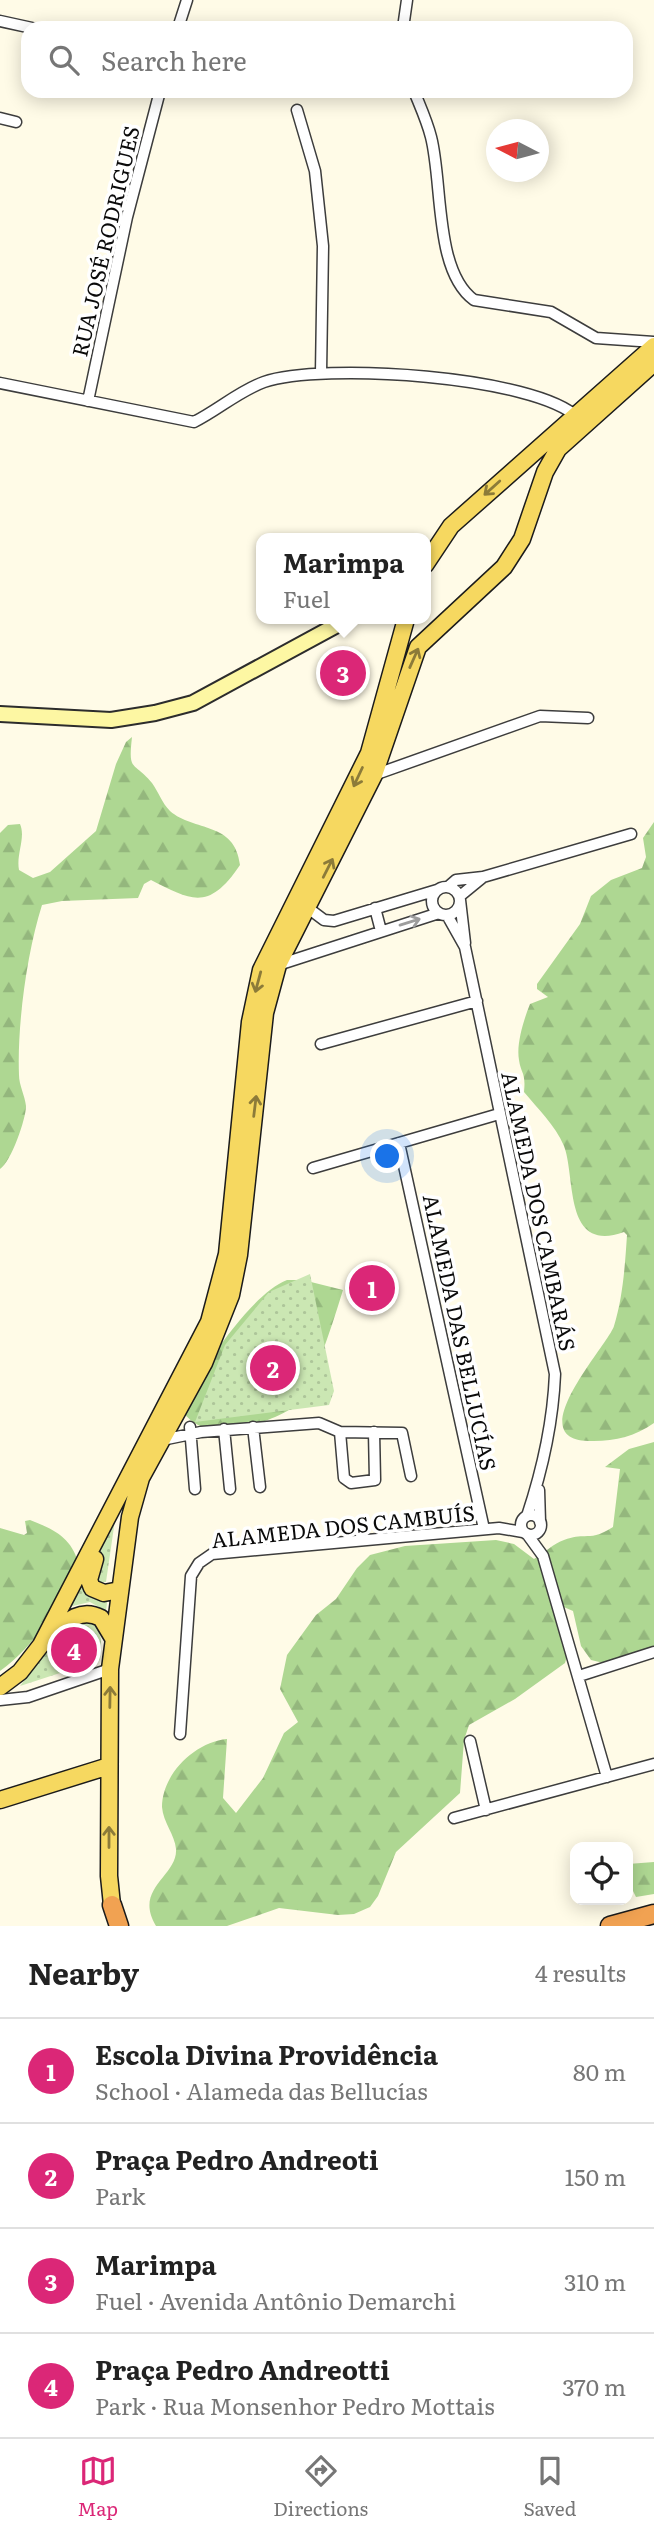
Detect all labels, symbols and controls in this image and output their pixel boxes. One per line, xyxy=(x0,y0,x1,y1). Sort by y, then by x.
search box xyxy=(21,21,633,98)
text: Search here xyxy=(101,40,247,79)
icon: search xyxy=(45,41,83,79)
north arrow xyxy=(486,119,549,182)
street label: RUA JOSÉ RODRIGUES xyxy=(62,123,146,359)
one-way arrow xyxy=(484,480,501,497)
popup xyxy=(256,533,431,624)
text: Marimpa xyxy=(283,542,404,581)
text: Fuel xyxy=(283,581,330,615)
pin: 3 xyxy=(320,647,366,699)
one-way arrow xyxy=(408,648,421,669)
one-way arrow xyxy=(351,766,364,788)
one-way arrow xyxy=(321,858,335,879)
one-way arrow xyxy=(399,915,421,928)
one-way arrow xyxy=(251,971,264,993)
street label: ALAMEDA DOS CAMBARÁS xyxy=(495,1068,585,1354)
one-way arrow xyxy=(248,1095,261,1118)
your location xyxy=(370,1139,404,1173)
street label: ALAMEDA DAS BELLUCÍAS xyxy=(417,1191,505,1473)
pin: 1 xyxy=(349,1262,395,1314)
pin: 2 xyxy=(250,1342,296,1394)
street label: ALAMEDA DOS CAMBUÍS xyxy=(210,1496,476,1554)
pin: 4 xyxy=(51,1624,97,1676)
one-way arrow xyxy=(103,1686,117,1709)
one-way arrow xyxy=(102,1826,116,1849)
map controls xyxy=(570,1842,633,1905)
button: locate xyxy=(570,1842,633,1905)
text: Nearby xyxy=(28,1950,139,1994)
text: 4 results xyxy=(535,1955,626,1989)
text: Escola Divina Providência xyxy=(95,2034,438,2073)
text: 1 xyxy=(46,2054,56,2088)
text: 80 m xyxy=(573,2054,626,2088)
text: School · Alameda das Bellucías xyxy=(95,2073,428,2107)
text: Praça Pedro Andreoti xyxy=(95,2139,378,2178)
text: 2 xyxy=(45,2159,57,2193)
text: 150 m xyxy=(565,2159,626,2193)
text: Park xyxy=(95,2178,145,2212)
text: Marimpa xyxy=(95,2244,217,2283)
text: 3 xyxy=(45,2264,57,2298)
text: 310 m xyxy=(564,2264,626,2298)
text: Fuel · Avenida Antônio Demarchi xyxy=(95,2283,456,2317)
text: Praça Pedro Andreotti xyxy=(95,2349,390,2388)
text: 4 xyxy=(44,2369,58,2403)
text: 370 m xyxy=(562,2369,626,2403)
text: Park · Rua Monsenhor Pedro Mottais xyxy=(95,2388,495,2422)
tab: Map xyxy=(78,2452,118,2522)
tab: Directions xyxy=(273,2452,368,2522)
tab: Saved xyxy=(523,2452,576,2522)

